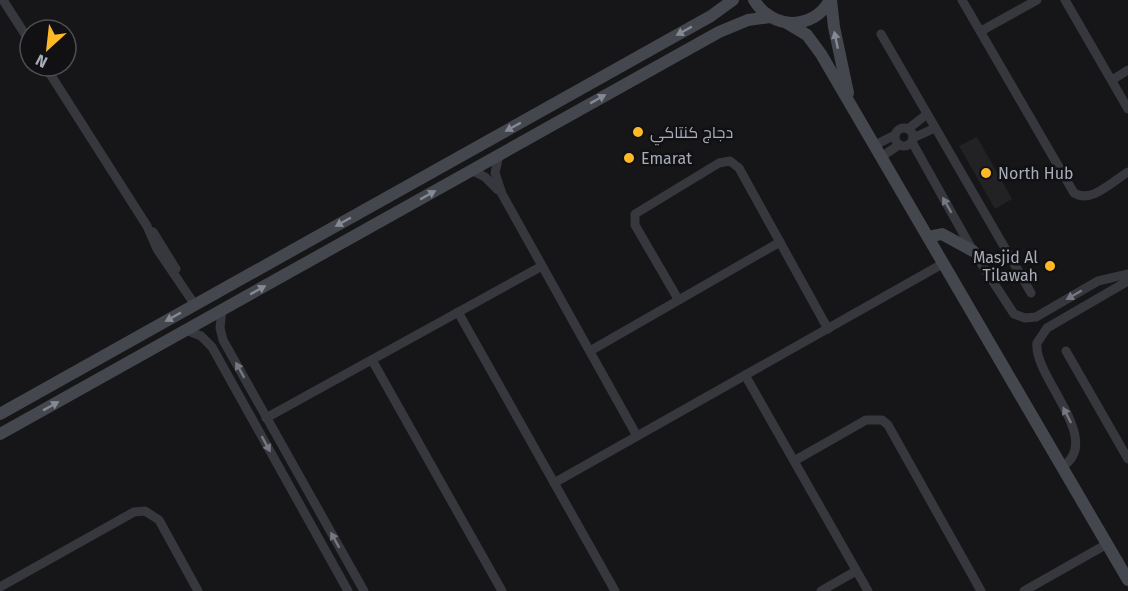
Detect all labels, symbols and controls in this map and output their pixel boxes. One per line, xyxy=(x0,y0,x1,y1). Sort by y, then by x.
north arrow xyxy=(18,18,78,78)
one-way arrow xyxy=(675,26,692,36)
one-way arrow xyxy=(831,30,840,49)
text: N xyxy=(32,50,50,72)
one-way arrow xyxy=(590,94,606,105)
one-way arrow xyxy=(505,121,522,131)
place label: دجاج كنتاكي xyxy=(650,123,733,146)
marker: دجاج كنتاكي xyxy=(631,125,645,139)
place label: Emarat xyxy=(641,149,692,168)
marker: Emarat xyxy=(622,151,636,165)
place label: North Hub xyxy=(998,164,1074,183)
marker: North Hub xyxy=(979,166,993,180)
one-way arrow xyxy=(420,190,437,200)
one-way arrow xyxy=(942,196,952,213)
one-way arrow xyxy=(334,217,351,227)
place label: Masjid Al Tilawah xyxy=(973,248,1038,285)
marker: Masjid Al Tilawah xyxy=(1043,259,1057,273)
one-way arrow xyxy=(250,285,267,295)
one-way arrow xyxy=(1066,289,1082,300)
one-way arrow xyxy=(164,312,181,322)
one-way arrow xyxy=(235,361,245,378)
one-way arrow xyxy=(43,401,60,411)
one-way arrow xyxy=(1063,406,1073,424)
one-way arrow xyxy=(261,436,271,453)
one-way arrow xyxy=(330,531,340,548)

